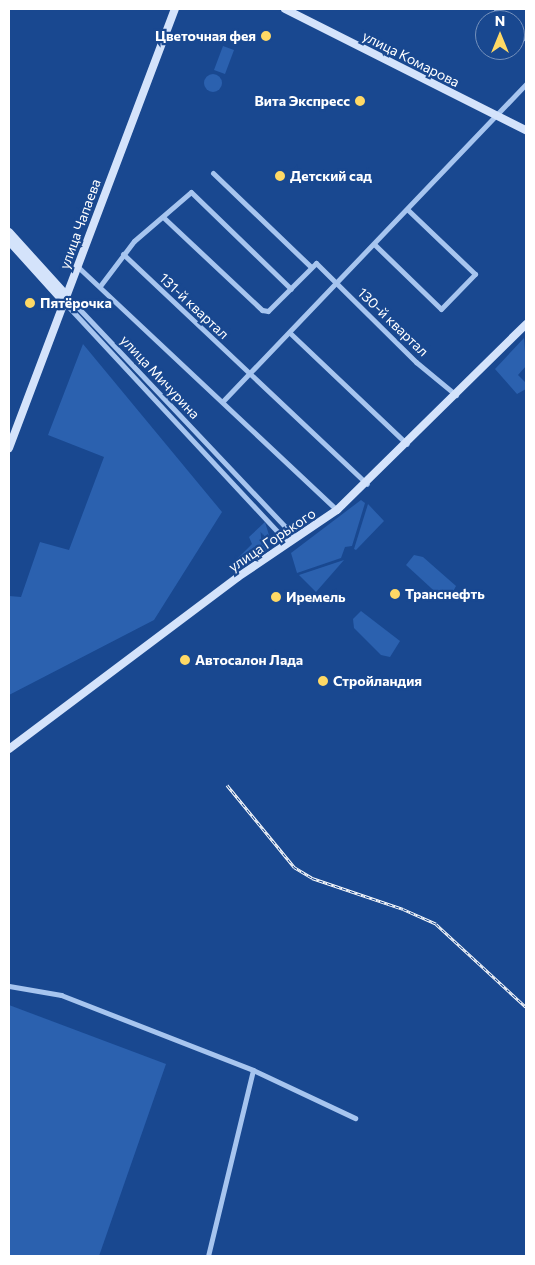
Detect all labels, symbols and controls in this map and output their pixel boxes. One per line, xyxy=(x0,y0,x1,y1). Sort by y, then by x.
north arrow xyxy=(475,10,525,60)
text: N xyxy=(495,12,505,29)
street label: улица Комарова xyxy=(360,27,462,91)
place label: Цветочная фея xyxy=(155,28,256,44)
marker: Цветочная фея xyxy=(260,30,272,42)
place label: Вита Экспресс xyxy=(254,93,350,109)
marker: Вита Экспресс xyxy=(354,95,366,107)
place label: Детский сад xyxy=(290,168,372,184)
marker: Детский сад xyxy=(274,170,286,182)
street label: улица Чапаева xyxy=(56,176,104,272)
street label: 131-й квартал xyxy=(156,270,232,342)
street label: 130-й квартал xyxy=(354,284,432,360)
place label: Пятёрочка xyxy=(40,295,112,311)
marker: Пятёрочка xyxy=(24,297,36,309)
street label: улица Мичурина xyxy=(117,332,203,422)
street label: улица Горького xyxy=(225,505,319,575)
place label: Транснефть xyxy=(405,586,485,602)
marker: Транснефть xyxy=(389,588,401,600)
place label: Иремель xyxy=(286,589,346,605)
marker: Иремель xyxy=(270,591,282,603)
place label: Автосалон Лада xyxy=(195,652,303,668)
marker: Автосалон Лада xyxy=(179,654,191,666)
place label: Стройландия xyxy=(333,673,422,689)
marker: Стройландия xyxy=(317,675,329,687)

